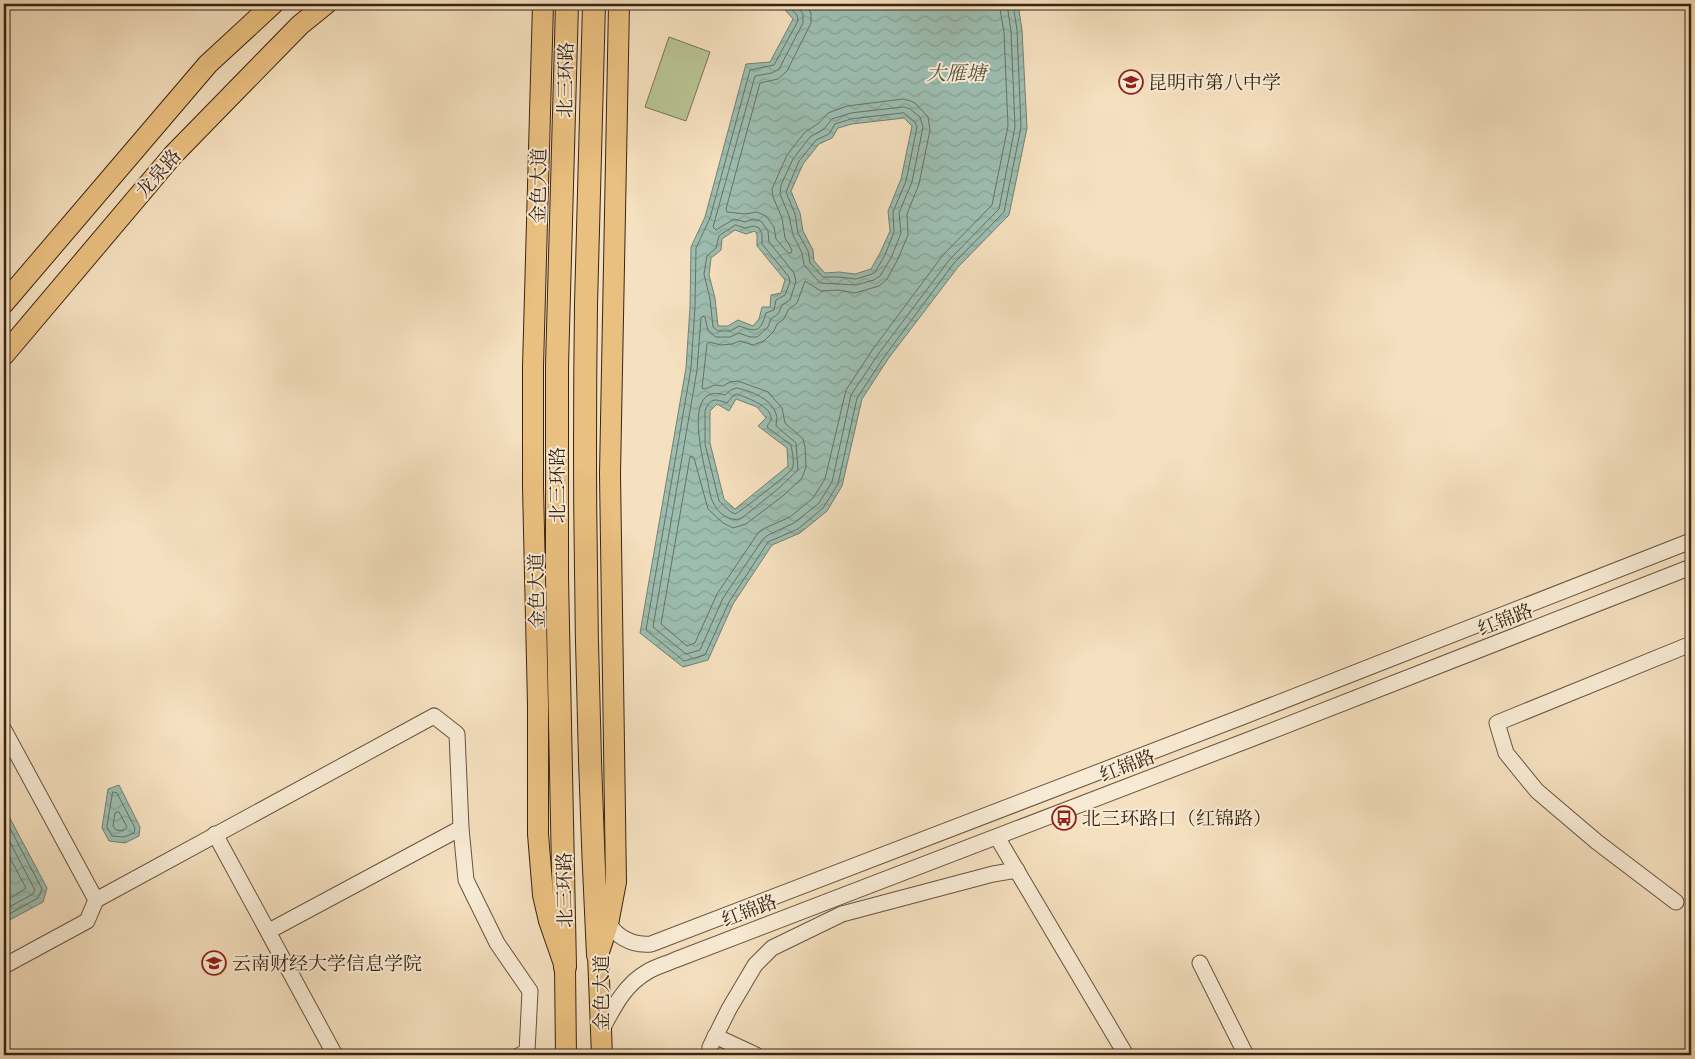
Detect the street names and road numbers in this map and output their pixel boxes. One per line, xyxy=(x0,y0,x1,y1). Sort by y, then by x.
street label: 北三环路 xyxy=(554,42,579,118)
street label: 龙泉路 xyxy=(132,145,187,203)
street label: 金色大道 xyxy=(527,148,552,224)
street label: 北三环路 xyxy=(547,447,570,523)
street label: 金色大道 xyxy=(525,553,550,629)
street label: 红锦路 xyxy=(1475,599,1536,641)
street label: 红锦路 xyxy=(1097,745,1158,787)
street label: 北三环路 xyxy=(553,852,578,928)
street label: 红锦路 xyxy=(719,890,780,932)
street label: 金色大道 xyxy=(591,955,614,1031)

